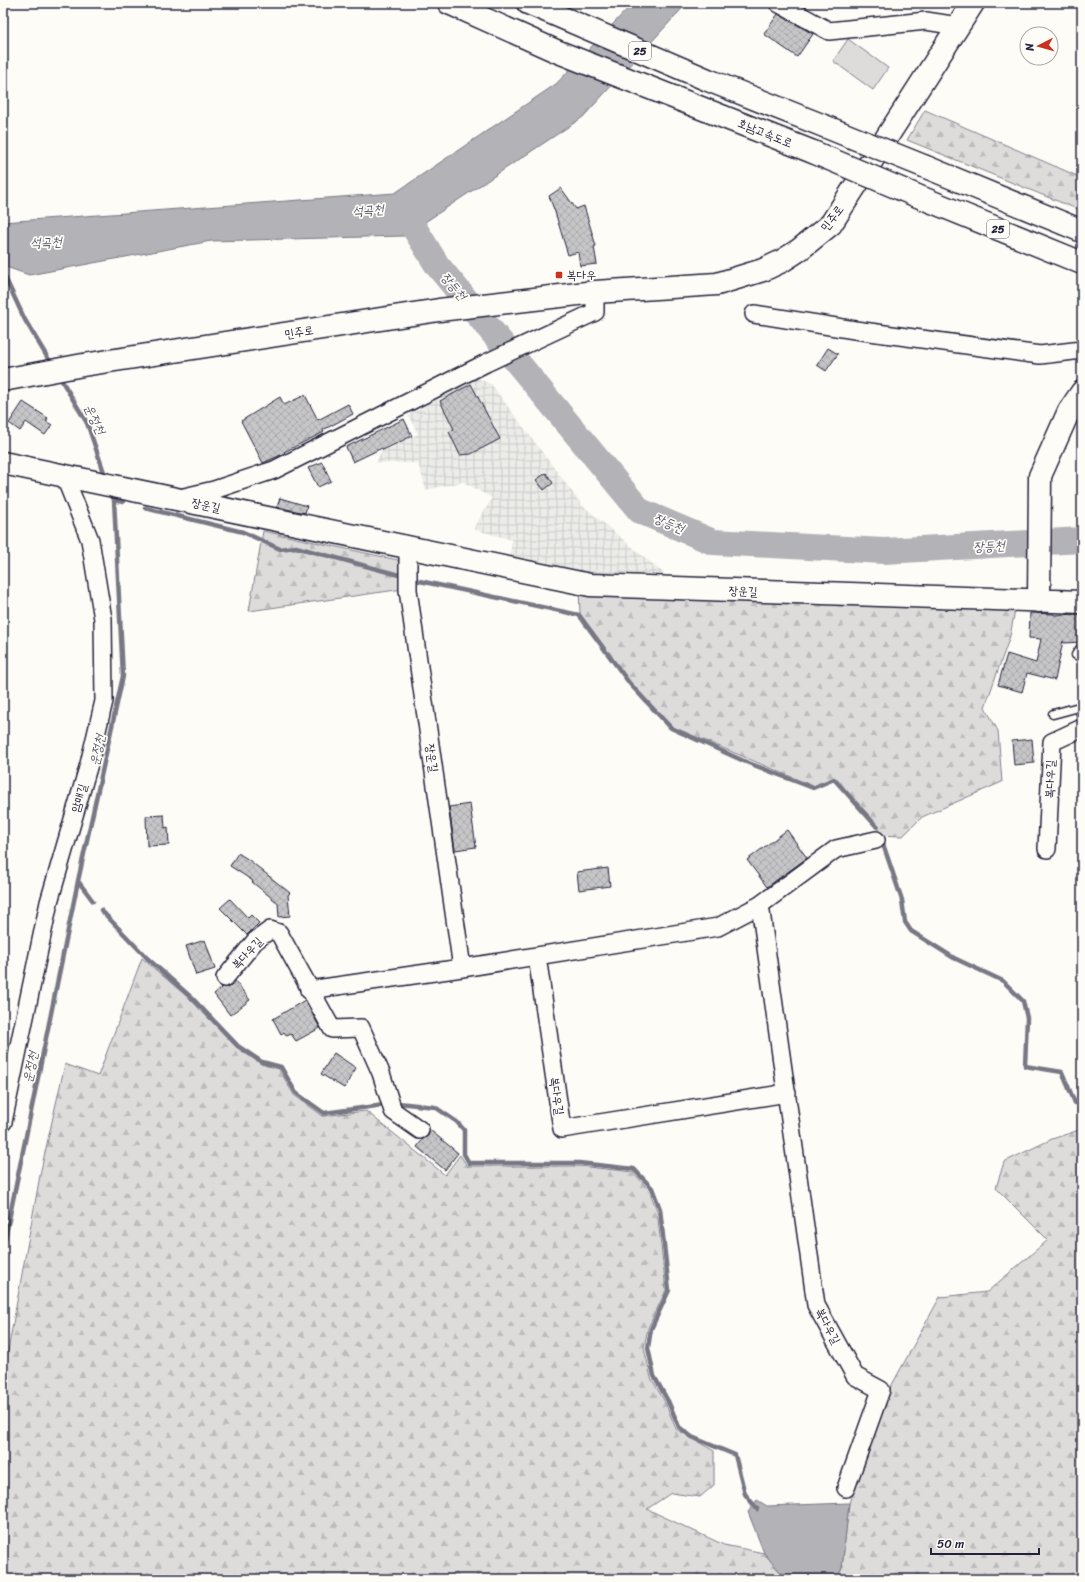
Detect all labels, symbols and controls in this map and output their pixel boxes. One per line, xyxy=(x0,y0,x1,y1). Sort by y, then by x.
north arrow xyxy=(1019,26,1059,66)
road number: 25 xyxy=(629,42,651,60)
text: N xyxy=(1020,42,1040,53)
street label: 호남고속도로 xyxy=(734,112,796,154)
water label: 석곡천 xyxy=(352,197,386,223)
street label: 민주로 xyxy=(814,200,850,236)
road number: 25 xyxy=(987,220,1009,238)
water label: 석곡천 xyxy=(30,230,64,254)
place label: 복다우 xyxy=(567,264,596,286)
water label: 장등천 xyxy=(435,267,474,307)
marker: 복다우 xyxy=(554,270,564,280)
street label: 민주로 xyxy=(283,319,315,345)
water label: 운정천 xyxy=(78,400,113,439)
street label: 장운길 xyxy=(190,491,223,519)
water label: 장등천 xyxy=(650,506,689,540)
water label: 장등천 xyxy=(973,534,1007,558)
street label: 장운길 xyxy=(728,580,758,603)
water label: 운정천 xyxy=(82,731,112,768)
street label: 장운길 xyxy=(419,742,445,774)
street label: 복다우길 xyxy=(1038,759,1062,799)
street label: 암매길 xyxy=(64,781,94,815)
street label: 복다우길 xyxy=(226,931,268,975)
water label: 운정천 xyxy=(15,1048,45,1085)
street label: 복다우길 xyxy=(543,1075,571,1117)
street label: 복다우길 xyxy=(809,1304,847,1349)
scale bar xyxy=(931,1530,1039,1556)
text: 50 m xyxy=(937,1533,964,1555)

